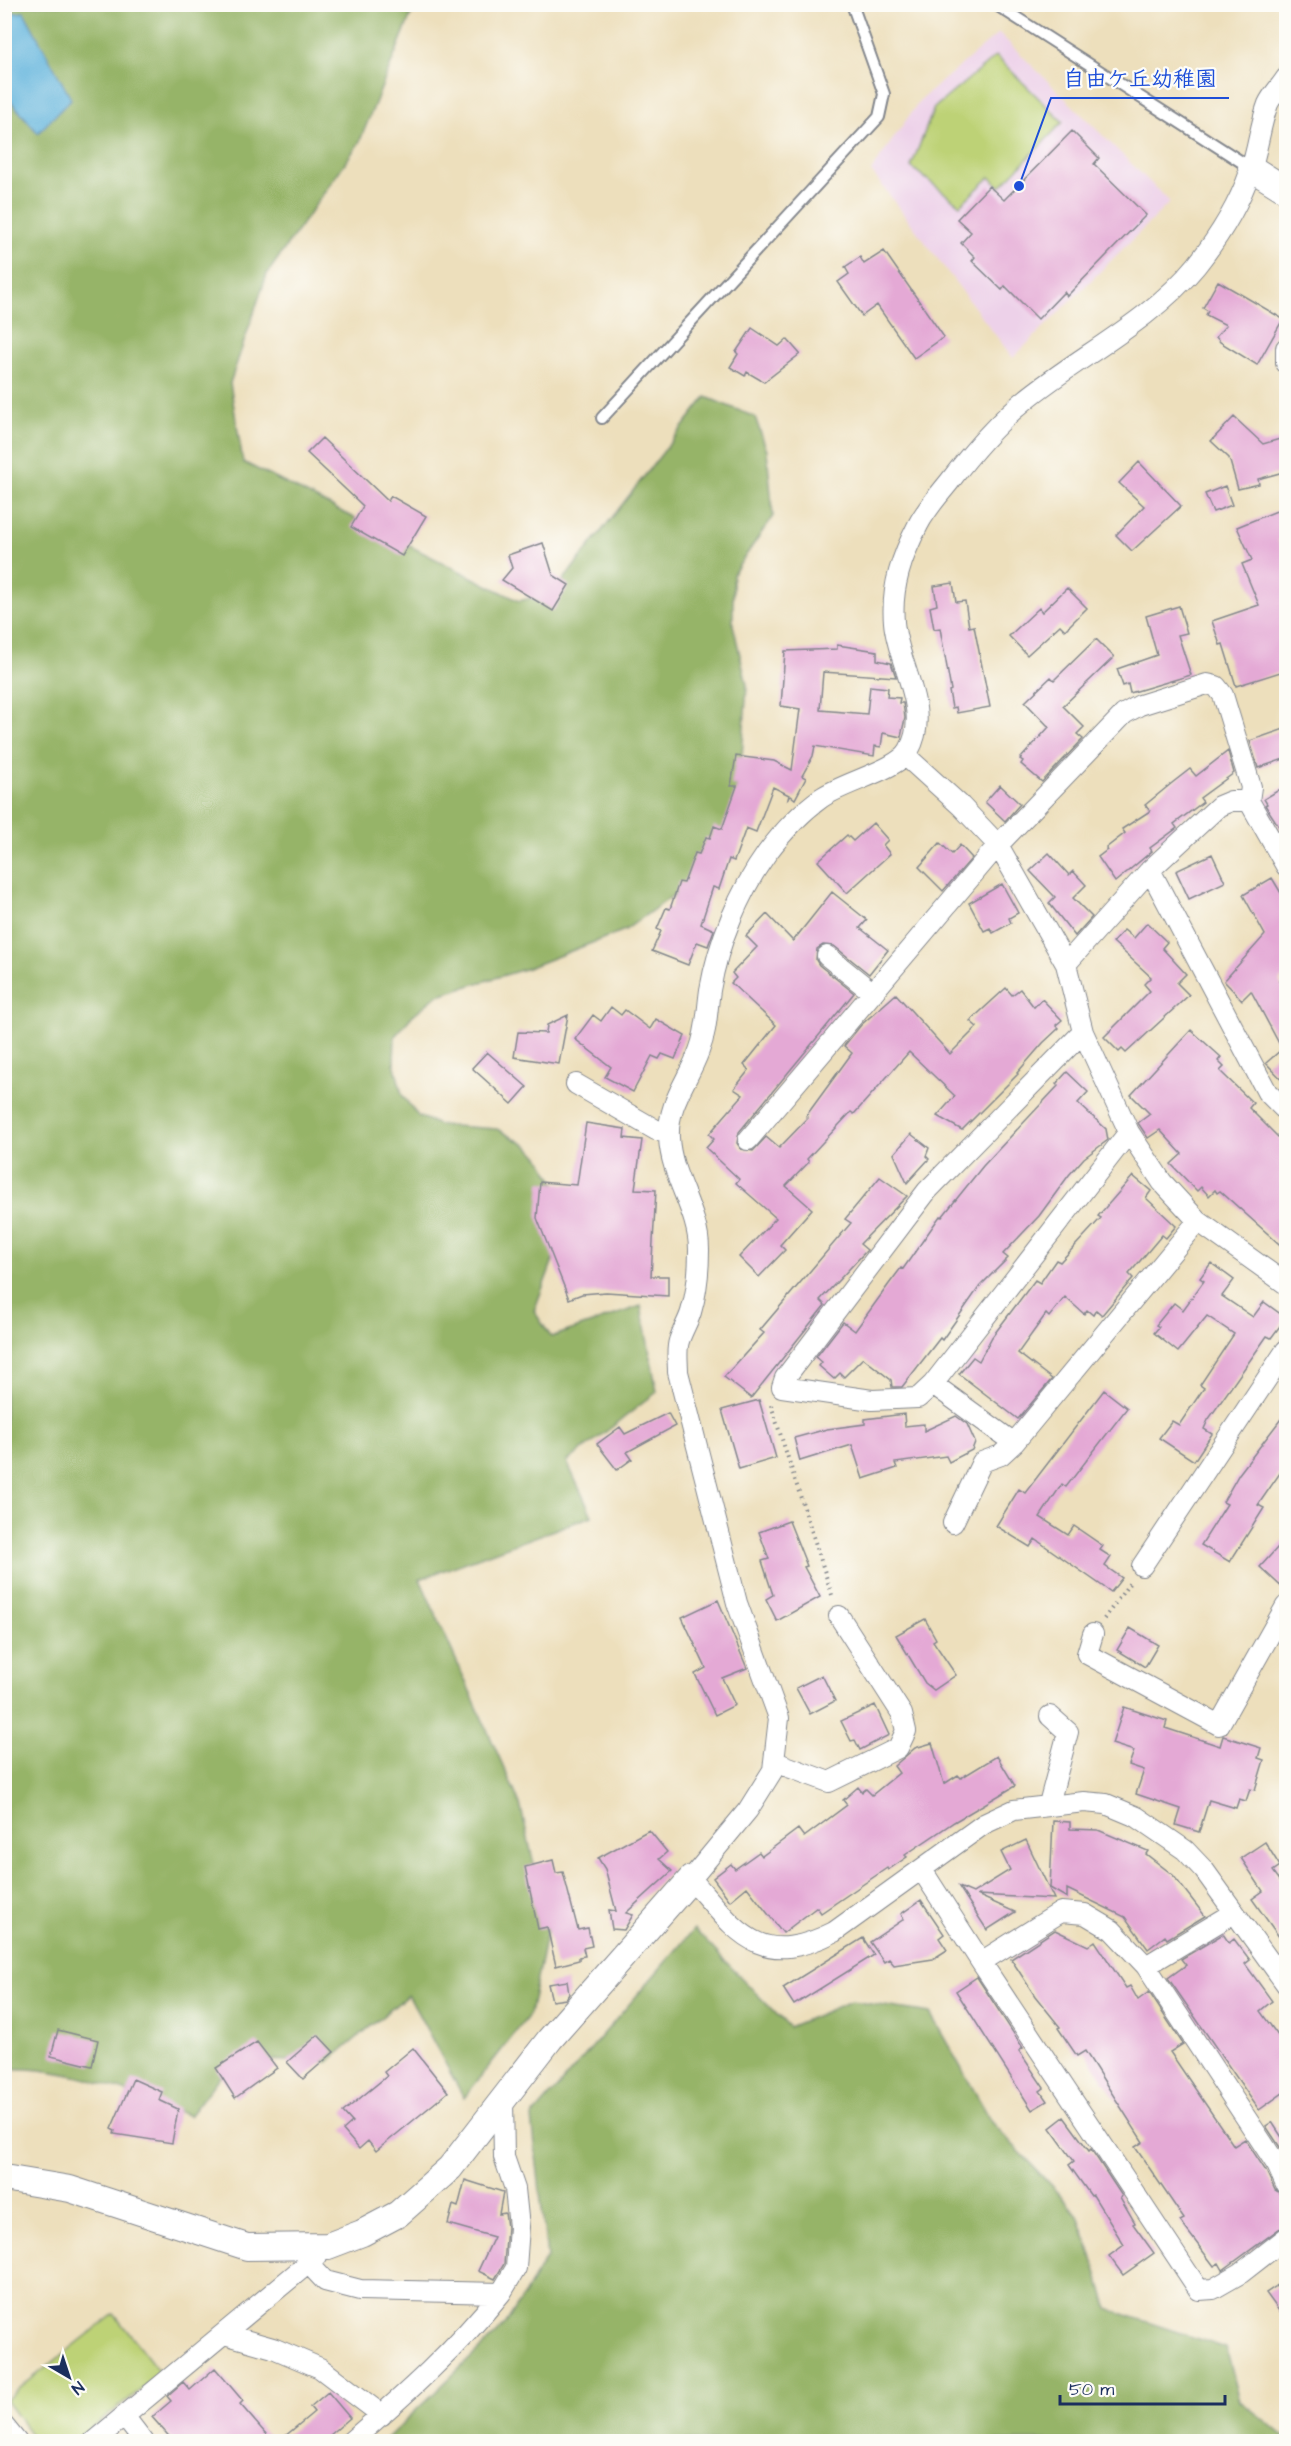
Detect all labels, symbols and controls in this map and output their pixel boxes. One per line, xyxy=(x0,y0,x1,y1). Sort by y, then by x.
callout: 自由ケ丘幼稚園 xyxy=(1051,58,1229,98)
text: 自由ケ丘幼稚園 xyxy=(1063,64,1217,95)
north arrow xyxy=(39,2347,99,2407)
scale bar xyxy=(1060,2368,1225,2406)
text: N xyxy=(67,2376,89,2400)
text: 50 m xyxy=(1069,2377,1114,2402)

